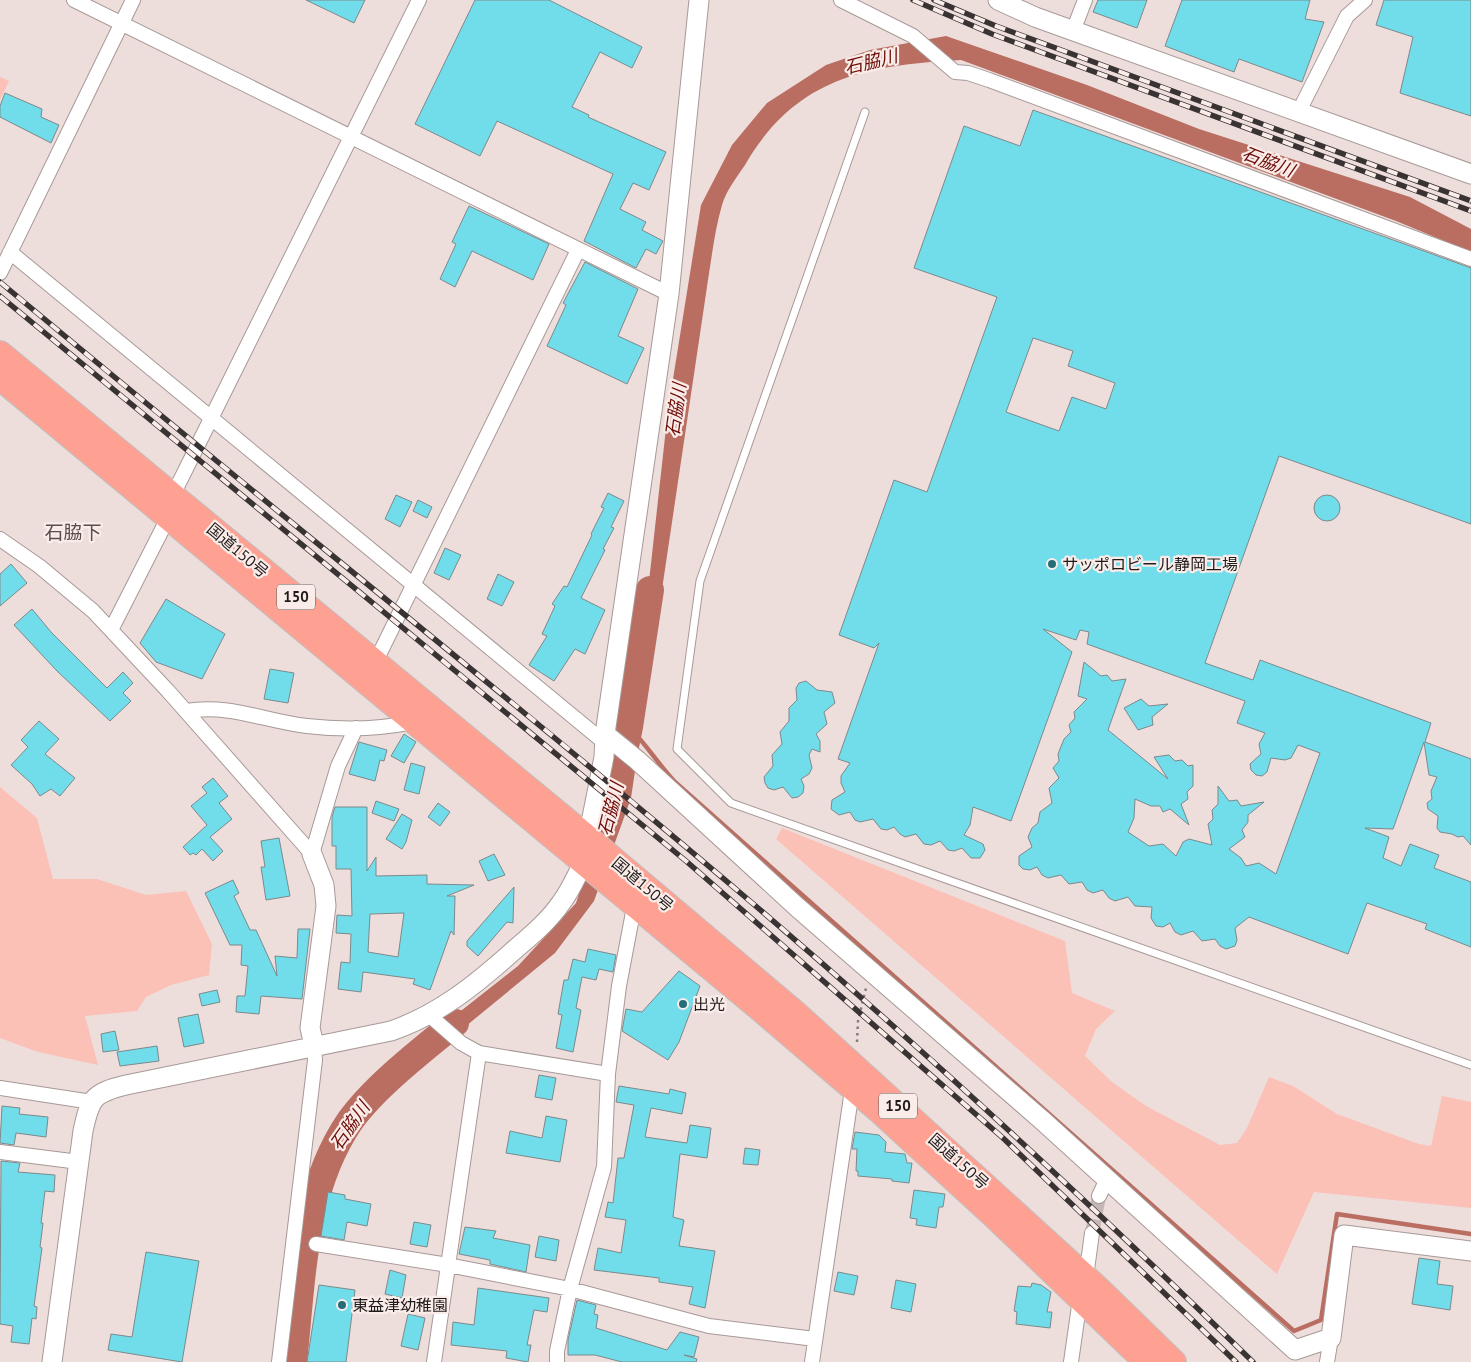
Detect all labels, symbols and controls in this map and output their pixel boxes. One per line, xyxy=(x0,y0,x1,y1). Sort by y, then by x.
water label: 石脇川 xyxy=(842,43,902,79)
water label: 石脇川 xyxy=(1239,141,1299,183)
water label: 石脇川 xyxy=(660,380,691,438)
street label: 国道150号 xyxy=(203,519,273,581)
district label: 石脇下 xyxy=(44,520,102,544)
place label: サッポロビール静岡工場 xyxy=(1062,554,1238,574)
marker: サッポロビール静岡工場 xyxy=(1046,558,1058,570)
road number: 150 xyxy=(277,584,315,610)
water label: 石脇川 xyxy=(593,778,629,838)
street label: 国道150号 xyxy=(608,853,678,915)
place label: 出光 xyxy=(693,994,725,1014)
marker: 出光 xyxy=(677,998,689,1010)
road number: 150 xyxy=(879,1094,917,1118)
water label: 石脇川 xyxy=(325,1095,376,1154)
street label: 国道150号 xyxy=(925,1129,993,1193)
place label: 東益津幼稚園 xyxy=(352,1295,448,1315)
marker: 東益津幼稚園 xyxy=(336,1299,348,1311)

